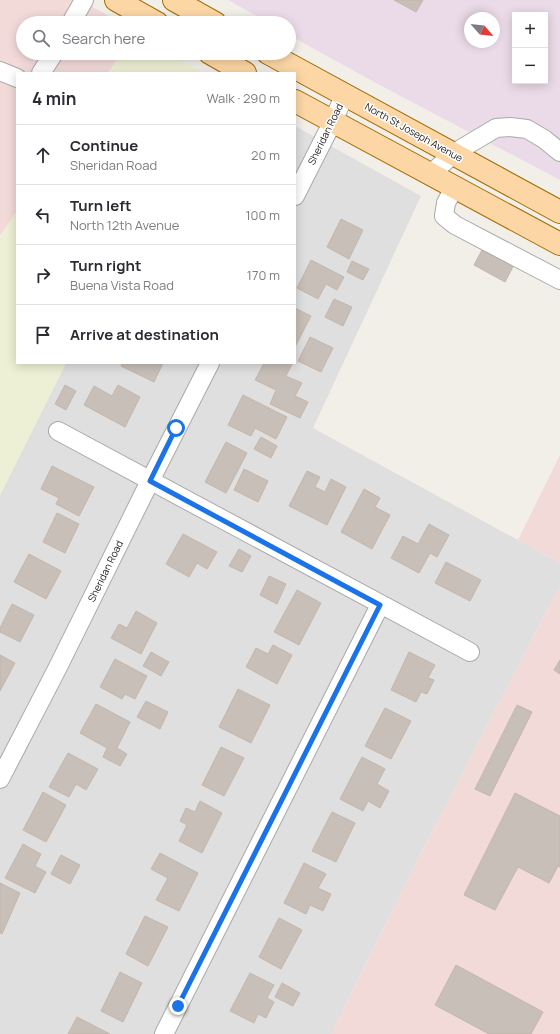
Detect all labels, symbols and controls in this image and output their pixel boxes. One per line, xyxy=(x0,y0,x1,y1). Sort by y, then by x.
north arrow xyxy=(464,12,500,48)
map controls xyxy=(512,12,548,84)
button: + xyxy=(512,12,548,48)
search box xyxy=(16,16,296,60)
icon: search xyxy=(30,27,52,49)
text: Search here xyxy=(62,28,145,49)
button: − xyxy=(512,48,548,84)
text: 4 min xyxy=(32,87,76,110)
text: Walk · 290 m xyxy=(207,89,280,107)
street label: North St Joseph Avenue xyxy=(362,99,466,165)
street label: Sheridan Road xyxy=(304,101,346,167)
text: Continue xyxy=(70,135,138,156)
icon: ahead xyxy=(32,144,54,166)
text: 20 m xyxy=(251,146,280,164)
text: Sheridan Road xyxy=(70,156,157,174)
text: Turn left xyxy=(70,195,132,216)
icon: left xyxy=(32,204,54,226)
text: 100 m xyxy=(245,206,280,224)
text: North 12th Avenue xyxy=(70,216,179,234)
text: Turn right xyxy=(70,255,141,276)
icon: right xyxy=(32,264,54,286)
text: 170 m xyxy=(247,266,280,284)
text: Buena Vista Road xyxy=(70,276,174,294)
icon: arrive xyxy=(32,324,54,346)
text: Arrive at destination xyxy=(70,324,219,345)
route start xyxy=(167,419,185,437)
street label: Sheridan Road xyxy=(84,538,126,604)
route end xyxy=(169,997,187,1015)

